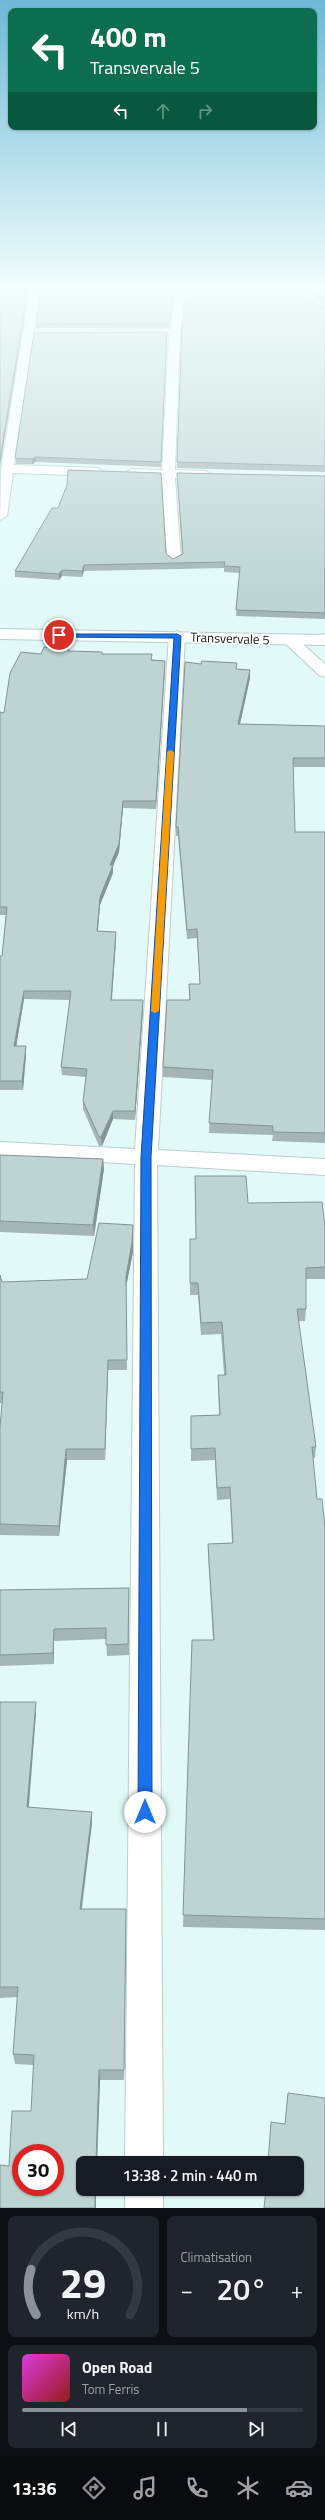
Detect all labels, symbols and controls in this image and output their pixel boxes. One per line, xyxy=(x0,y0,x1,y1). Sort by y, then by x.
text: 400 m xyxy=(90,15,167,58)
icon: left xyxy=(24,24,76,76)
text: Transvervale 5 xyxy=(90,54,200,81)
icon: left xyxy=(110,100,132,122)
icon: ahead xyxy=(152,100,174,122)
icon: right xyxy=(194,100,216,122)
pin xyxy=(42,618,76,652)
icon: arrive xyxy=(48,624,70,646)
street label: Transvervale 5 xyxy=(190,627,270,649)
position arrow xyxy=(124,1791,166,1833)
speed limit sign: 30 xyxy=(12,2144,64,2196)
text: 13:38 · 2 min · 440 m xyxy=(123,2164,257,2187)
text: Climatisation xyxy=(181,2247,252,2267)
text: 29 xyxy=(60,2250,107,2313)
text: 20° xyxy=(217,2266,267,2312)
text: − xyxy=(181,2273,193,2307)
text: + xyxy=(291,2273,303,2307)
text: km/h xyxy=(67,2302,99,2324)
text: Open Road xyxy=(82,2356,152,2379)
text: Tom Ferris xyxy=(82,2379,139,2399)
icon: previous xyxy=(58,2418,80,2440)
icon: pause xyxy=(151,2418,173,2440)
icon: next xyxy=(245,2418,267,2440)
icon: directions xyxy=(80,2474,108,2502)
icon: music xyxy=(131,2474,159,2502)
icon: phone xyxy=(183,2474,211,2502)
icon: climate xyxy=(234,2474,262,2502)
icon: car xyxy=(285,2474,313,2502)
text: 13:36 xyxy=(12,2475,57,2502)

